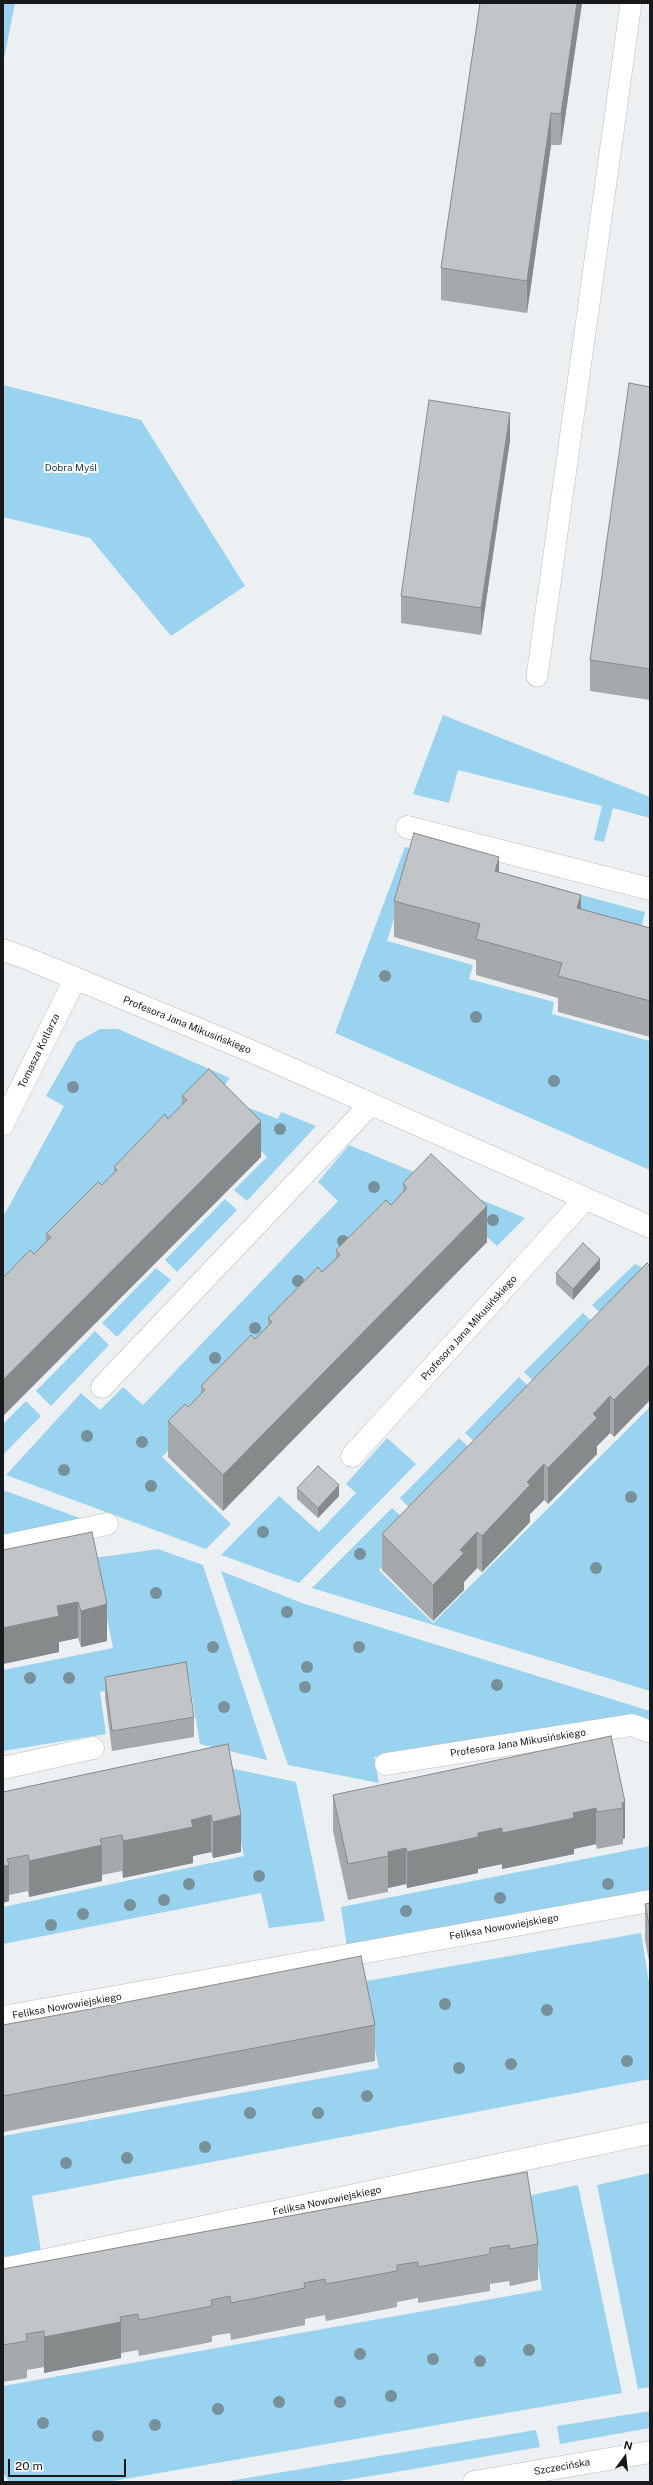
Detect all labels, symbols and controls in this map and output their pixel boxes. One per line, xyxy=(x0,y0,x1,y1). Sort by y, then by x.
park label: Dobra Myśl xyxy=(45,462,97,474)
street label: Profesora Jana Mikusińskiego xyxy=(121,994,253,1056)
street label: Tomasza Kotlarza xyxy=(16,1012,62,1090)
street label: Profesora Jana Mikusińskiego xyxy=(419,1273,519,1383)
street label: Profesora Jana Mikusińskiego xyxy=(449,1726,587,1760)
street label: Feliksa Nowowiejskiego xyxy=(448,1911,560,1943)
street label: Feliksa Nowowiejskiego xyxy=(11,1990,123,2022)
street label: Feliksa Nowowiejskiego xyxy=(272,2184,382,2218)
north arrow xyxy=(605,2437,645,2477)
text: N xyxy=(622,2438,634,2452)
scale bar xyxy=(10,2451,128,2477)
street label: Szczecińska xyxy=(533,2456,591,2478)
text: 20 m xyxy=(15,2459,43,2473)

